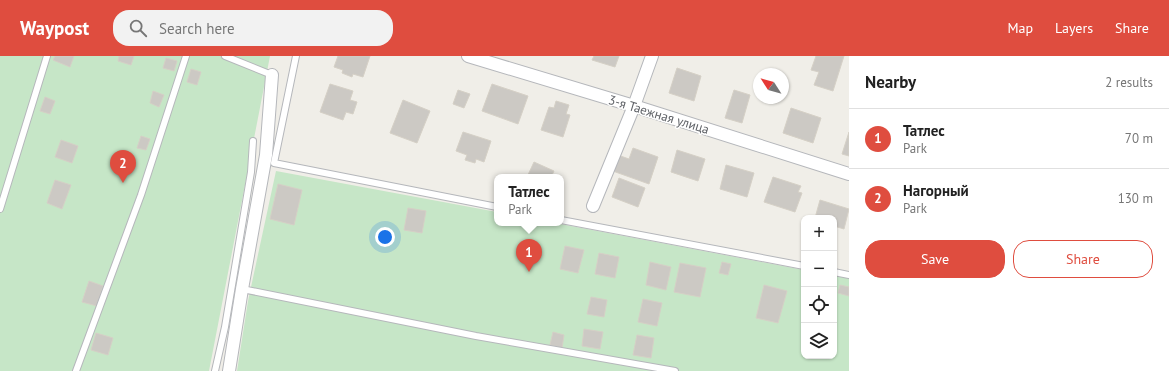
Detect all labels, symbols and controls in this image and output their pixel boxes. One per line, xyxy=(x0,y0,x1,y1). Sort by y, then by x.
search box xyxy=(113,10,393,46)
text: Waypost xyxy=(20,16,89,40)
icon: search xyxy=(127,17,149,39)
text: Search here xyxy=(159,19,235,38)
text: Map xyxy=(1007,19,1033,37)
text: Layers xyxy=(1055,19,1093,37)
text: Share xyxy=(1115,19,1149,37)
north arrow xyxy=(753,68,789,104)
text: Nearby xyxy=(865,71,916,93)
text: 2 results xyxy=(1105,74,1153,91)
street label: 3-я Таежная улица xyxy=(606,91,711,138)
text: Татлес xyxy=(903,121,945,140)
text: 1 xyxy=(874,130,882,147)
text: 70 m xyxy=(1125,130,1153,147)
text: Park xyxy=(903,140,927,157)
pin: 2 xyxy=(110,150,136,183)
popup xyxy=(494,174,564,226)
text: Нагорный xyxy=(903,181,969,200)
text: Татлес xyxy=(508,182,550,201)
text: 2 xyxy=(874,190,882,207)
text: 130 m xyxy=(1118,190,1153,207)
text: Park xyxy=(903,200,927,217)
text: Park xyxy=(508,201,532,218)
map controls xyxy=(801,215,837,359)
button: + xyxy=(801,215,837,251)
your location xyxy=(375,227,395,247)
pin: 1 xyxy=(516,239,542,272)
button: Save xyxy=(865,240,1005,278)
button: Share xyxy=(1013,240,1153,278)
button: − xyxy=(801,251,837,287)
button: locate xyxy=(801,287,837,323)
button: layers xyxy=(801,323,837,359)

